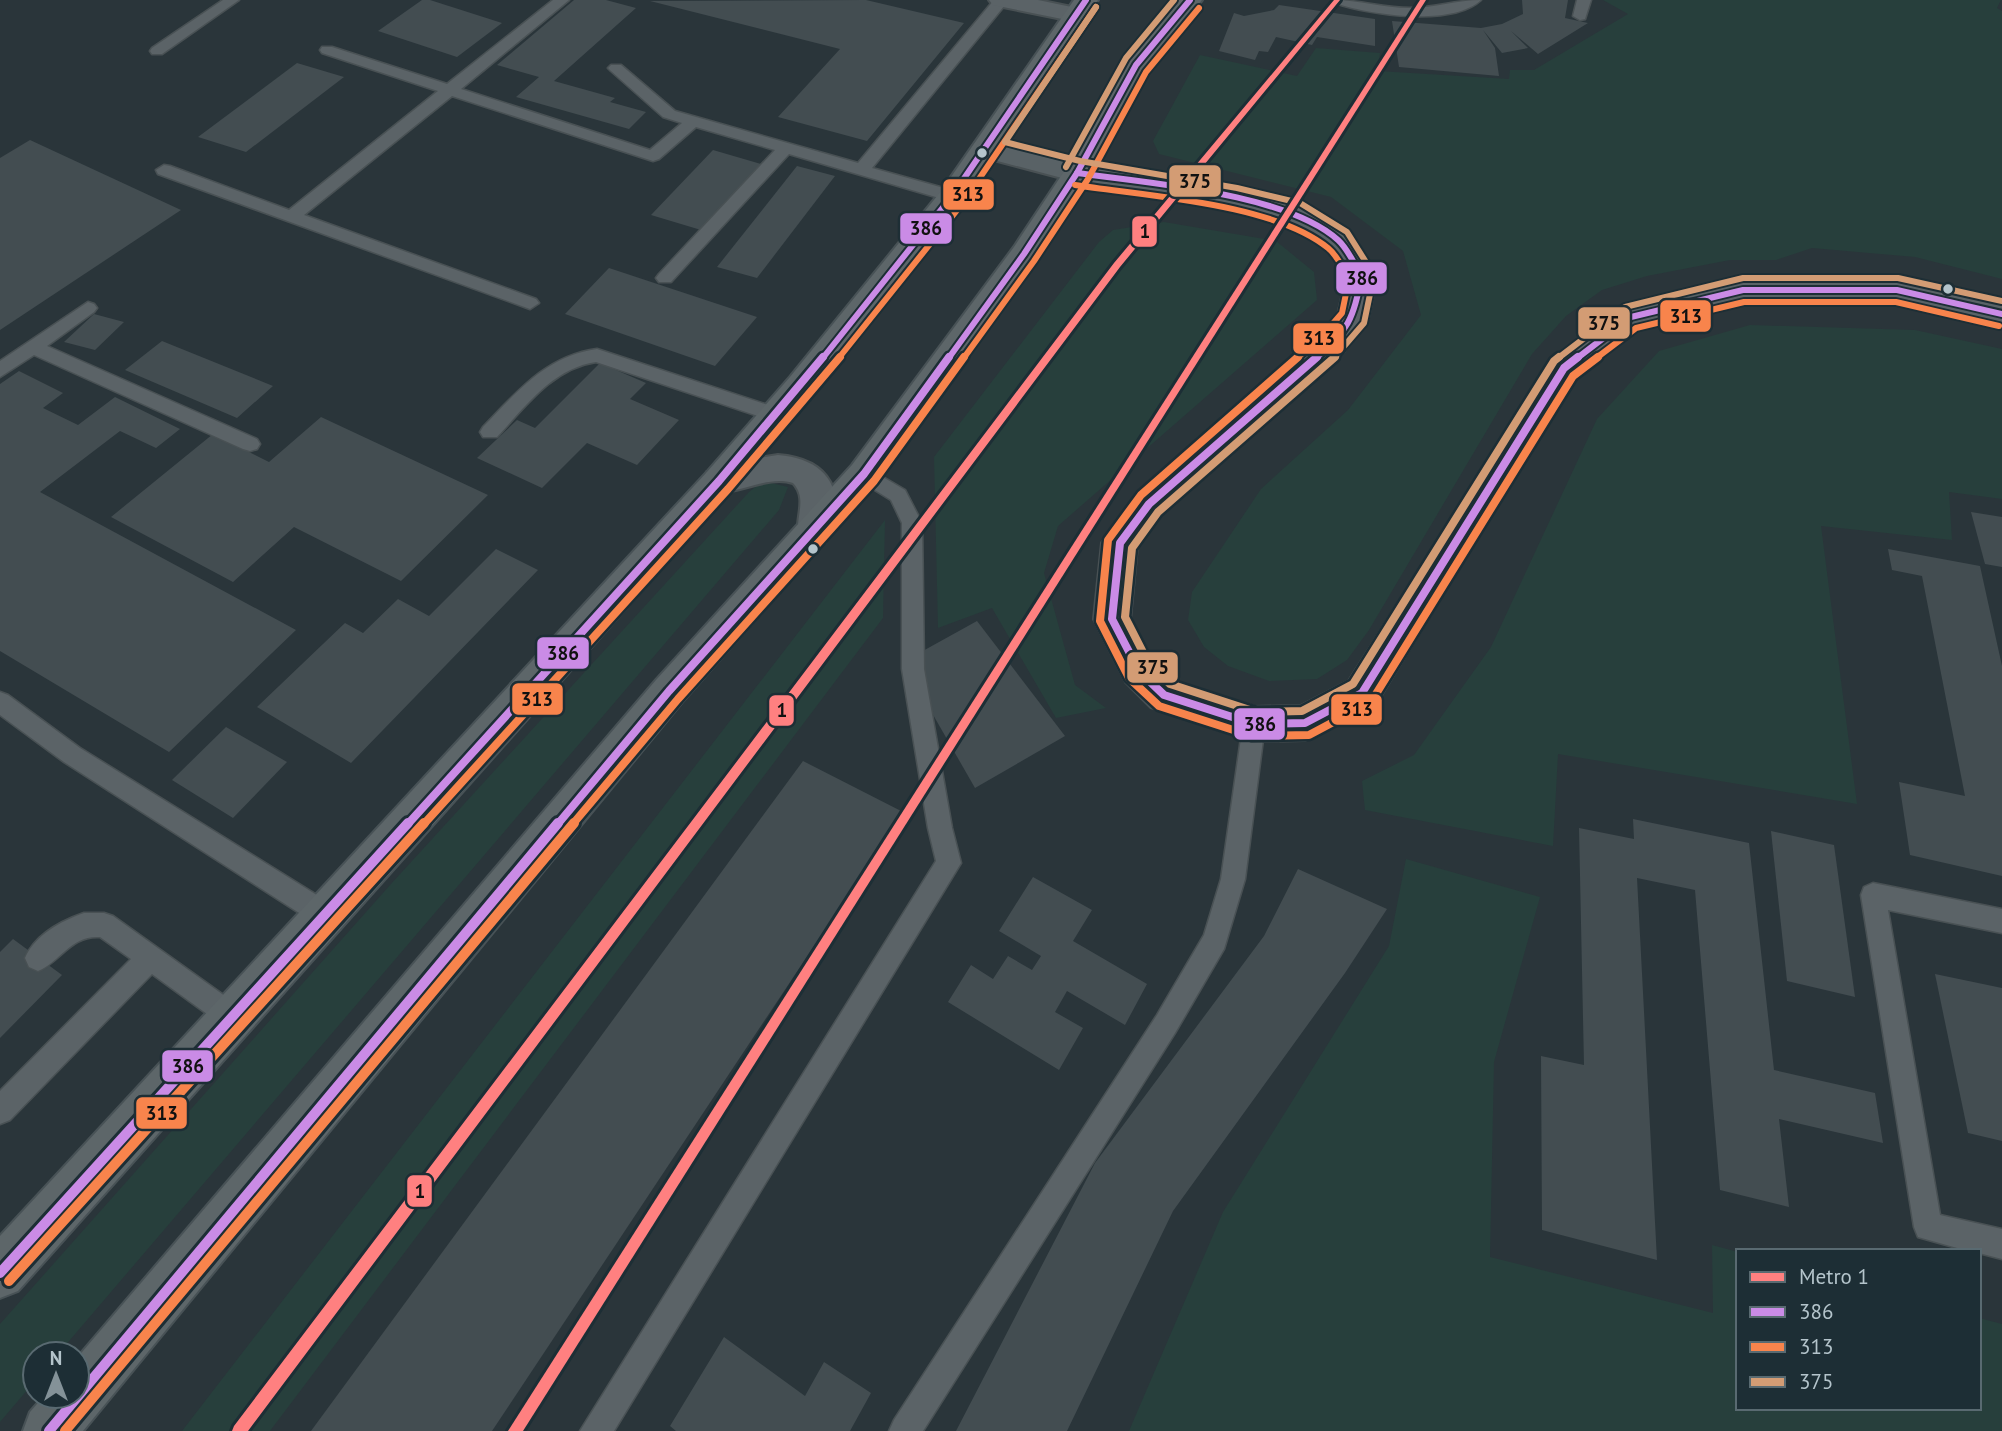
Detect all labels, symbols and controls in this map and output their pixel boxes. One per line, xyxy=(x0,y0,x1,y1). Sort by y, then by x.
unlabelled marker xyxy=(975,146,989,160)
line badge: 375 xyxy=(1168,164,1222,198)
text: 375 xyxy=(1179,169,1211,193)
line badge: 313 xyxy=(942,178,995,211)
text: 313 xyxy=(952,182,984,206)
line badge: 386 xyxy=(899,212,953,245)
line badge: 1 xyxy=(1131,215,1158,248)
text: 386 xyxy=(910,216,942,240)
text: 1 xyxy=(1140,219,1150,243)
line badge: 386 xyxy=(1335,261,1388,295)
text: 386 xyxy=(1346,266,1378,290)
unlabelled marker xyxy=(1941,282,1955,296)
line badge: 313 xyxy=(1659,299,1712,333)
text: 313 xyxy=(1670,304,1702,328)
line badge: 375 xyxy=(1577,306,1631,340)
text: 375 xyxy=(1588,311,1620,335)
line badge: 313 xyxy=(1292,322,1345,355)
text: 313 xyxy=(1303,326,1335,350)
unlabelled marker xyxy=(806,542,820,556)
line badge: 386 xyxy=(536,636,590,670)
text: 386 xyxy=(547,641,579,665)
line badge: 375 xyxy=(1126,651,1179,684)
text: 375 xyxy=(1137,655,1169,679)
line badge: 313 xyxy=(511,682,564,716)
text: 313 xyxy=(521,687,553,711)
line badge: 313 xyxy=(1330,693,1383,726)
line badge: 1 xyxy=(768,694,795,727)
text: 313 xyxy=(1341,697,1373,721)
text: 1 xyxy=(777,698,787,722)
line badge: 386 xyxy=(1233,707,1286,741)
text: 386 xyxy=(1244,712,1276,736)
line badge: 386 xyxy=(161,1049,214,1083)
text: 386 xyxy=(172,1054,204,1078)
line badge: 313 xyxy=(135,1096,188,1130)
text: 313 xyxy=(146,1101,178,1125)
line badge: 1 xyxy=(406,1174,433,1208)
text: 1 xyxy=(415,1179,425,1203)
legend xyxy=(1736,1249,1981,1410)
text: Metro 1 xyxy=(1799,1263,1869,1290)
text: 386 xyxy=(1799,1298,1833,1325)
text: 313 xyxy=(1799,1333,1833,1360)
north arrow xyxy=(21,1340,91,1410)
text: N xyxy=(50,1346,62,1370)
text: 375 xyxy=(1799,1368,1833,1395)

